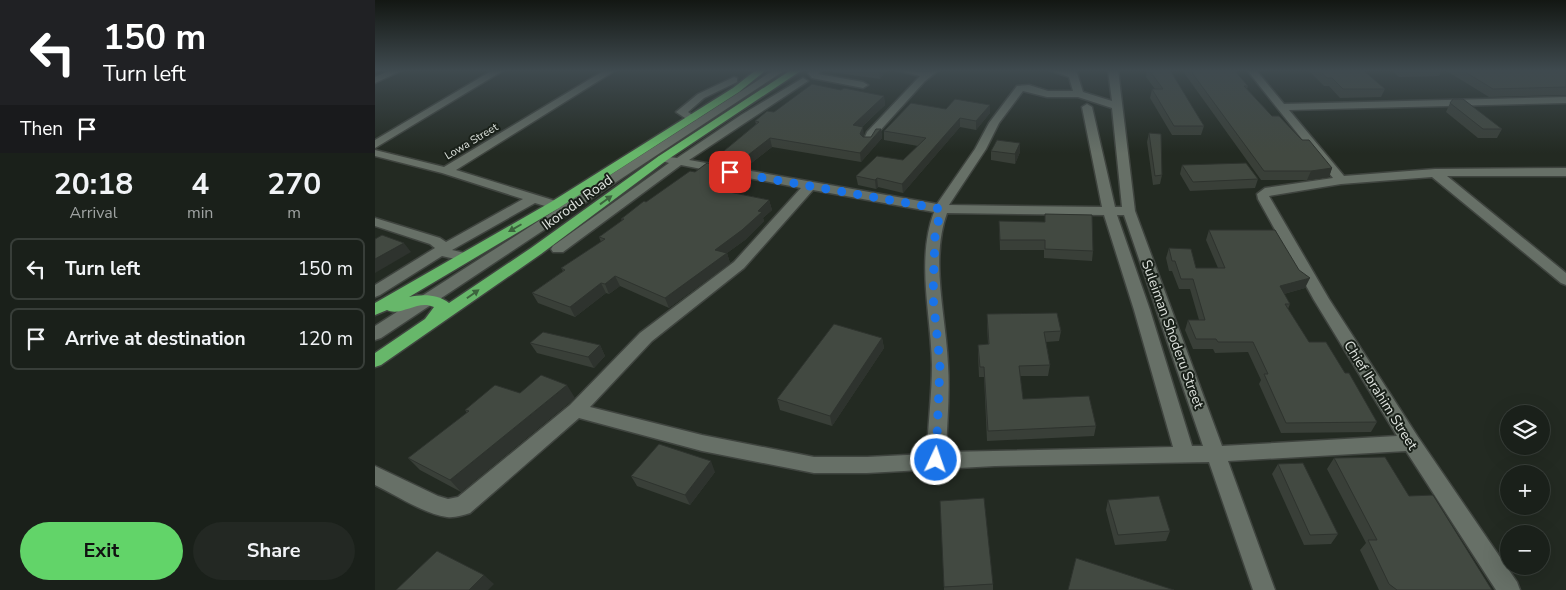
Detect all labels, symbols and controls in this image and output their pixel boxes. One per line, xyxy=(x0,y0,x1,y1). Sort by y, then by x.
text: 150 m xyxy=(103,14,206,61)
icon: left xyxy=(20,20,85,85)
text: Turn left xyxy=(103,59,186,89)
icon: arrive xyxy=(73,115,101,143)
text: Then xyxy=(20,116,63,142)
street label: Lowa Street xyxy=(442,120,501,163)
pin xyxy=(709,151,751,193)
icon: arrive xyxy=(716,158,744,186)
text: 20:18 xyxy=(54,164,133,205)
text: 4 xyxy=(191,164,209,205)
text: 270 xyxy=(267,164,321,205)
street label: Ikorodu Road xyxy=(538,170,616,235)
one-way arrow xyxy=(599,195,613,205)
text: Arrival xyxy=(69,202,118,224)
text: min xyxy=(187,202,213,224)
text: m xyxy=(287,202,301,224)
one-way arrow xyxy=(507,224,522,232)
icon: left xyxy=(22,255,50,283)
text: Turn left xyxy=(65,256,140,282)
text: 150 m xyxy=(298,256,353,282)
street label: Suleiman Shoderu Street xyxy=(1137,257,1208,411)
one-way arrow xyxy=(466,289,480,299)
icon: arrive xyxy=(22,325,50,353)
text: Arrive at destination xyxy=(65,326,246,352)
text: 120 m xyxy=(298,326,353,352)
street label: Chief Ibrahim Street xyxy=(1339,337,1422,454)
map controls xyxy=(1500,405,1550,575)
button: layers xyxy=(1500,405,1550,455)
position arrow xyxy=(909,433,961,485)
button: + xyxy=(1500,465,1550,515)
button: Exit xyxy=(20,522,183,580)
button: Share xyxy=(193,522,355,580)
button: − xyxy=(1500,525,1550,575)

